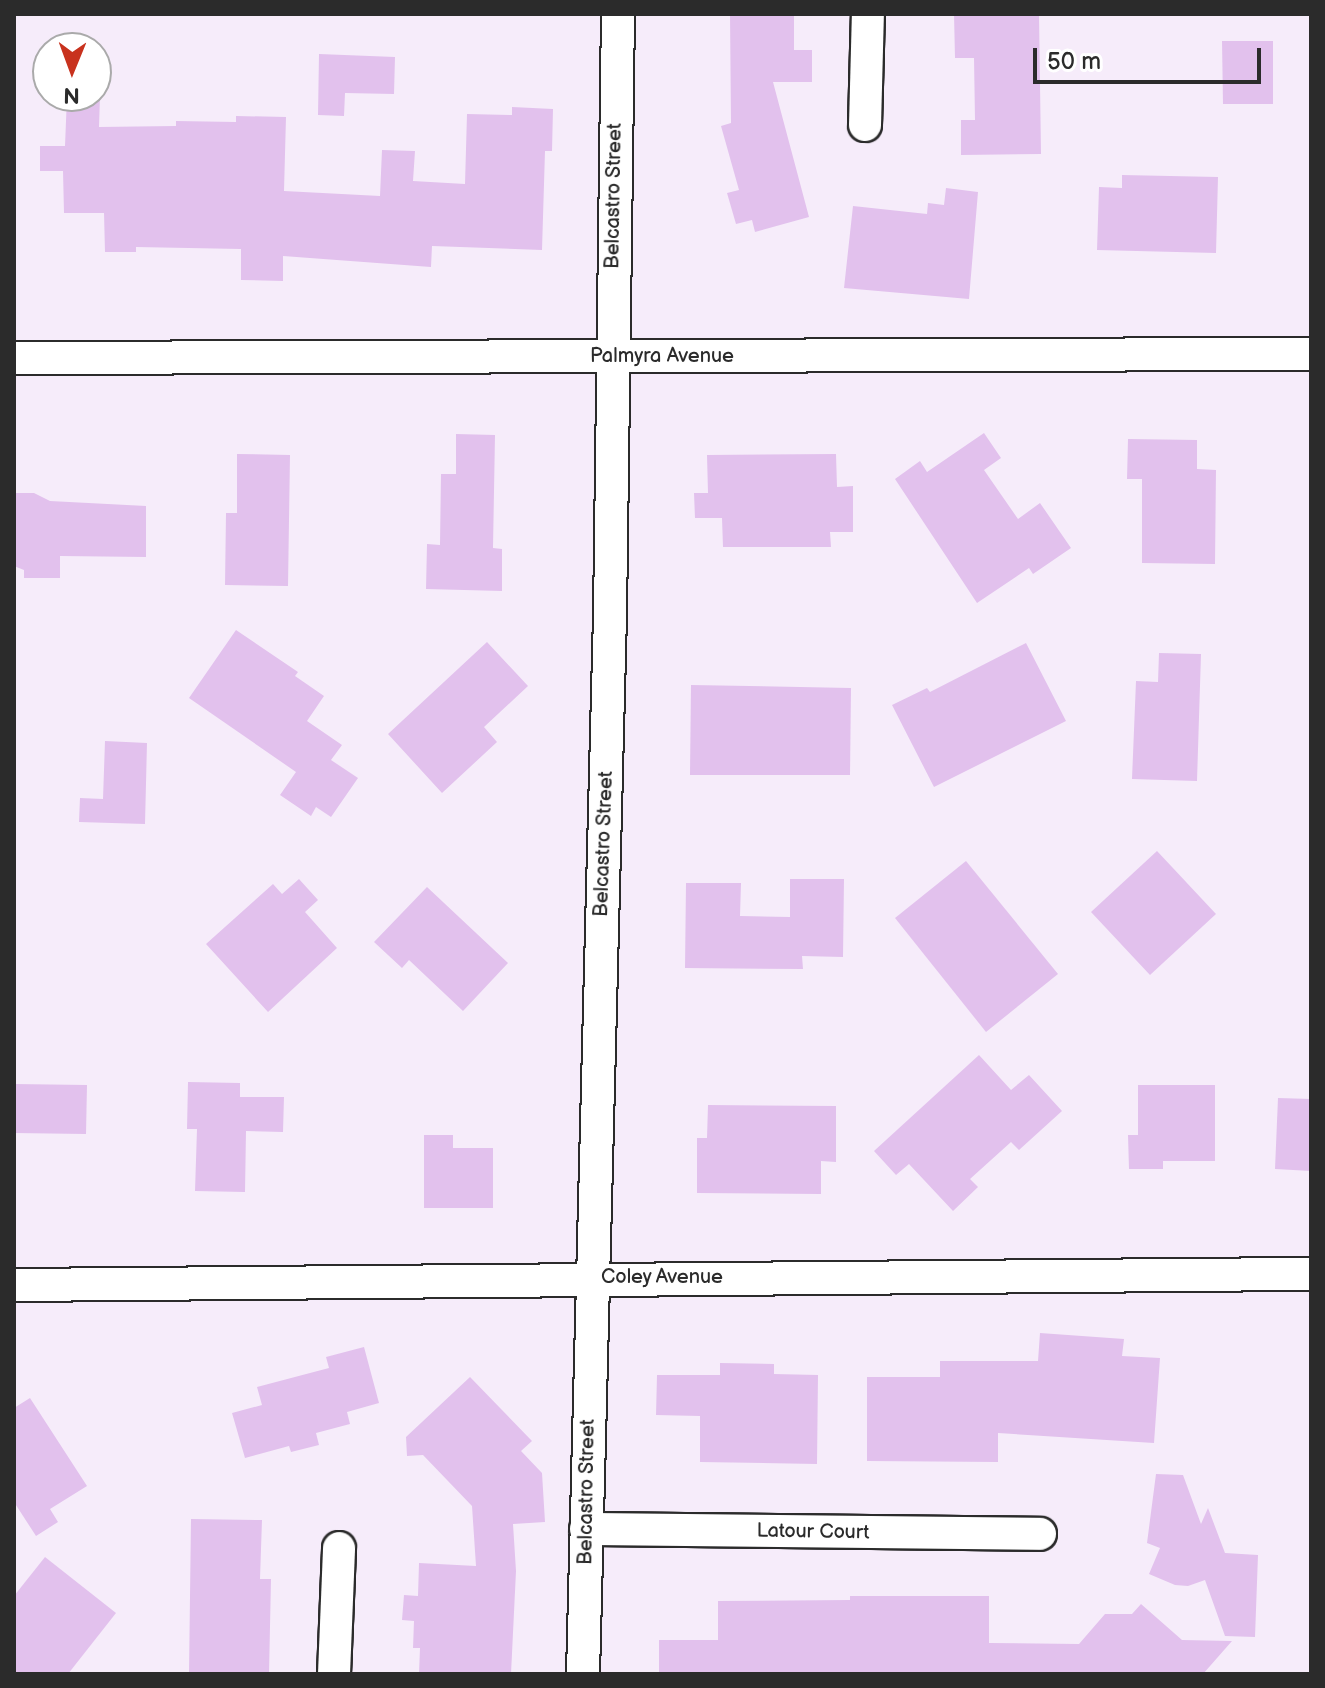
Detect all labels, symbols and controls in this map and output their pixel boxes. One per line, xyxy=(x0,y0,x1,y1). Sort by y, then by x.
north arrow xyxy=(32,32,112,112)
scale bar xyxy=(1037,32,1265,82)
text: 50 m xyxy=(1047,47,1101,76)
text: N xyxy=(63,81,80,108)
street label: Belcastro Street xyxy=(601,123,627,269)
street label: Palmyra Avenue xyxy=(590,344,734,368)
street label: Belcastro Street xyxy=(589,770,619,918)
street label: Coley Avenue xyxy=(600,1265,724,1289)
street label: Belcastro Street xyxy=(574,1419,600,1565)
street label: Latour Court xyxy=(756,1519,870,1545)

